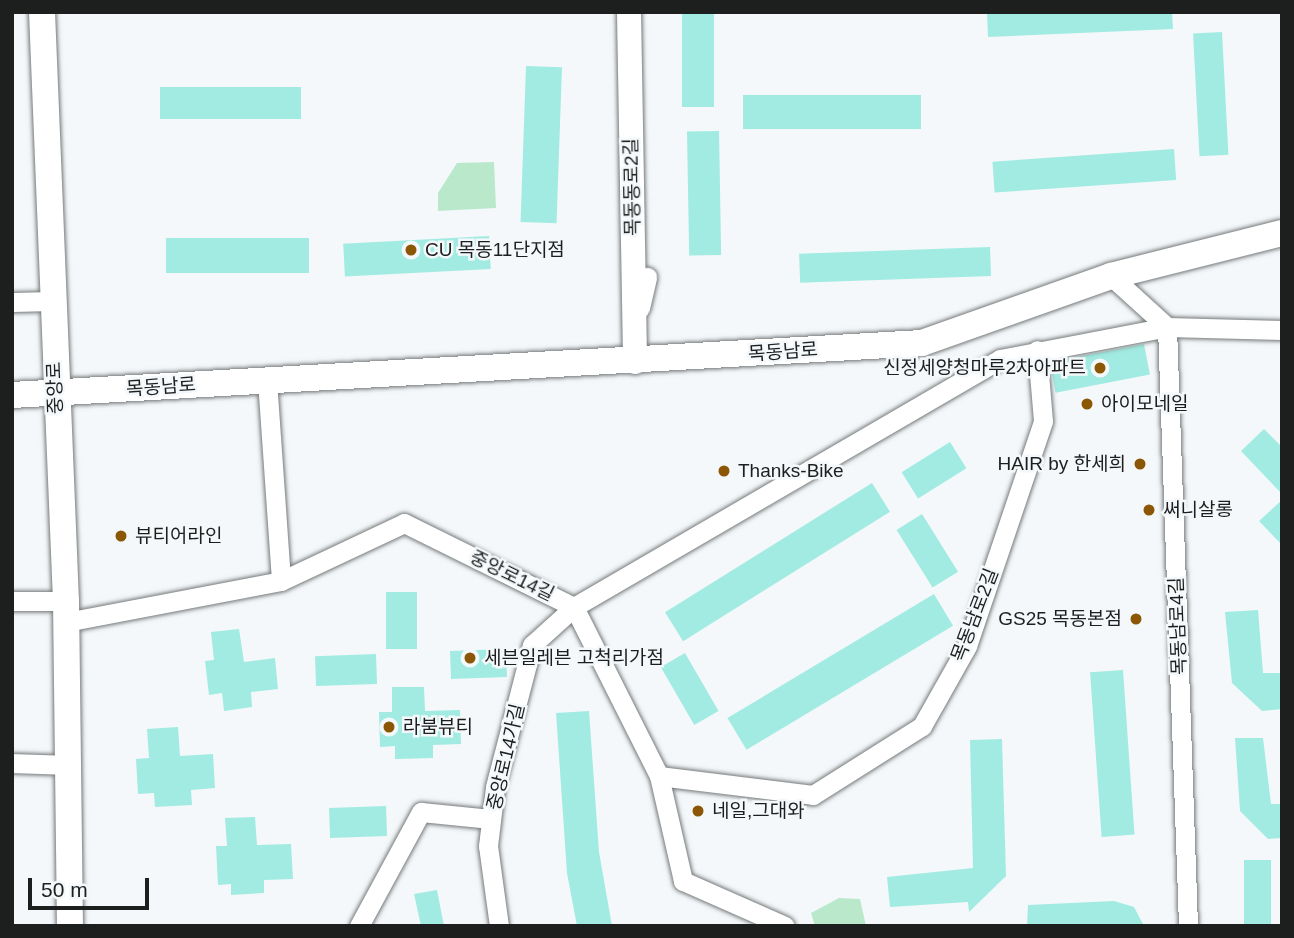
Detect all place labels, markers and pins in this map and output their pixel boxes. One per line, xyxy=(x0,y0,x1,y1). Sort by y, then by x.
place label: CU 목동11단지점 xyxy=(425,239,565,261)
marker: CU 목동11단지점 xyxy=(403,242,419,258)
place label: 신정세양청마루2차아파트 xyxy=(883,357,1086,379)
marker: 신정세양청마루2차아파트 xyxy=(1092,360,1108,376)
place label: 아이모네일 xyxy=(1101,393,1188,415)
marker: 아이모네일 xyxy=(1079,396,1095,412)
place label: HAIR by 한세희 xyxy=(998,453,1126,475)
marker: HAIR by 한세희 xyxy=(1132,456,1148,472)
place label: Thanks-Bike xyxy=(738,460,844,482)
marker: Thanks-Bike xyxy=(716,463,732,479)
place label: 써니살롱 xyxy=(1163,499,1233,521)
marker: 써니살롱 xyxy=(1141,502,1157,518)
place label: 뷰티어라인 xyxy=(135,525,222,547)
marker: 뷰티어라인 xyxy=(113,528,129,544)
place label: GS25 목동본점 xyxy=(998,608,1122,630)
marker: GS25 목동본점 xyxy=(1128,611,1144,627)
place label: 세븐일레븐 고척리가점 xyxy=(484,647,664,669)
marker: 세븐일레븐 고척리가점 xyxy=(462,650,478,666)
place label: 라붐뷰티 xyxy=(403,716,473,738)
marker: 라붐뷰티 xyxy=(381,719,397,735)
place label: 네일,그대와 xyxy=(712,800,805,822)
marker: 네일,그대와 xyxy=(690,803,706,819)

